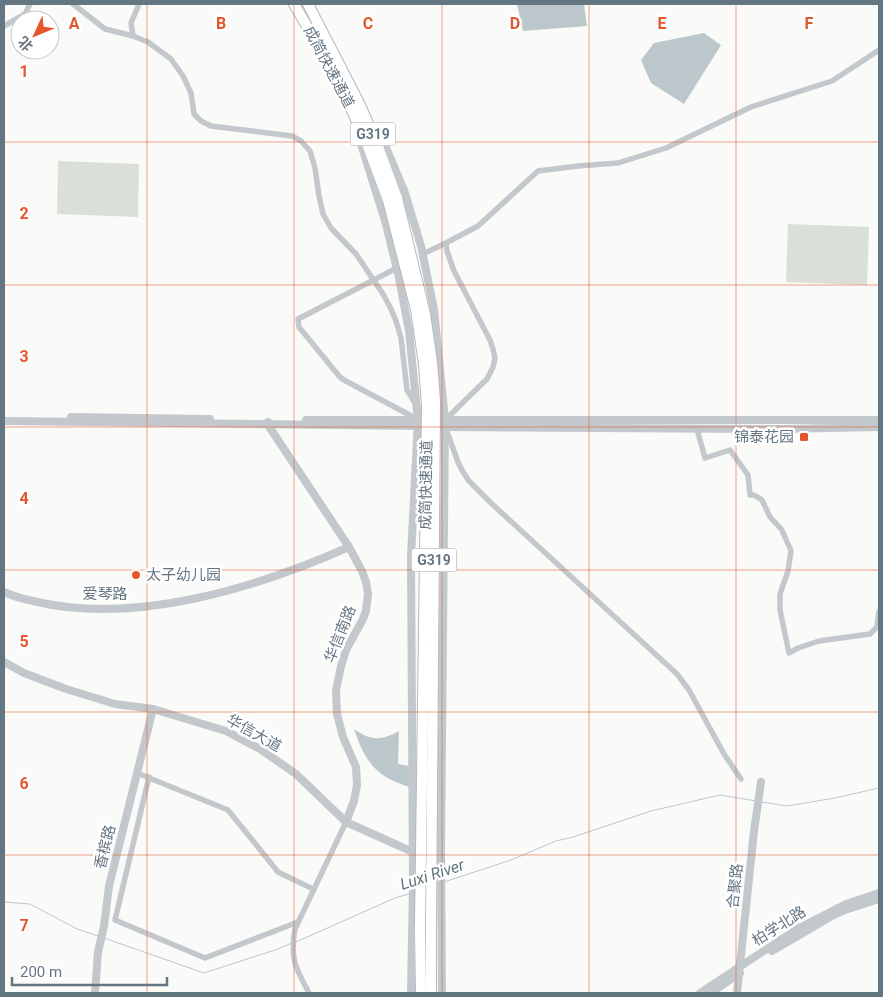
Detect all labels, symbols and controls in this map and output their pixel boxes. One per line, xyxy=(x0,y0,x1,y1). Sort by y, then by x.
north arrow xyxy=(10,10,60,60)
text: A xyxy=(69,14,80,33)
text: B xyxy=(216,14,226,33)
text: C xyxy=(363,14,373,33)
text: D xyxy=(510,14,520,33)
text: E xyxy=(658,14,667,33)
text: F xyxy=(805,14,814,33)
street label: 成简快速通道 xyxy=(300,23,358,111)
text: 北 xyxy=(15,33,36,55)
text: 1 xyxy=(19,62,29,81)
road number: G319 xyxy=(350,122,396,146)
text: 2 xyxy=(19,204,29,223)
text: 3 xyxy=(19,347,29,366)
place label: 锦泰花园 xyxy=(734,428,794,446)
marker: 锦泰花园 xyxy=(798,431,810,443)
street label: 成简快速通道 xyxy=(416,440,436,530)
text: 4 xyxy=(19,489,29,508)
road number: G319 xyxy=(412,548,456,572)
place label: 太子幼儿园 xyxy=(146,566,221,584)
marker: 太子幼儿园 xyxy=(130,569,142,581)
street label: 爱琴路 xyxy=(82,585,128,603)
street label: 华信南路 xyxy=(320,603,360,665)
text: 5 xyxy=(19,632,29,651)
street label: 华信大道 xyxy=(223,711,285,755)
text: 6 xyxy=(19,774,29,793)
street label: 香槟路 xyxy=(91,823,119,871)
water label: Luxi River xyxy=(398,855,467,894)
street label: 合聚路 xyxy=(724,863,746,909)
street label: 柏学北路 xyxy=(749,902,809,950)
text: 7 xyxy=(19,916,29,935)
scale bar xyxy=(12,954,168,986)
text: 200 m xyxy=(20,963,62,981)

